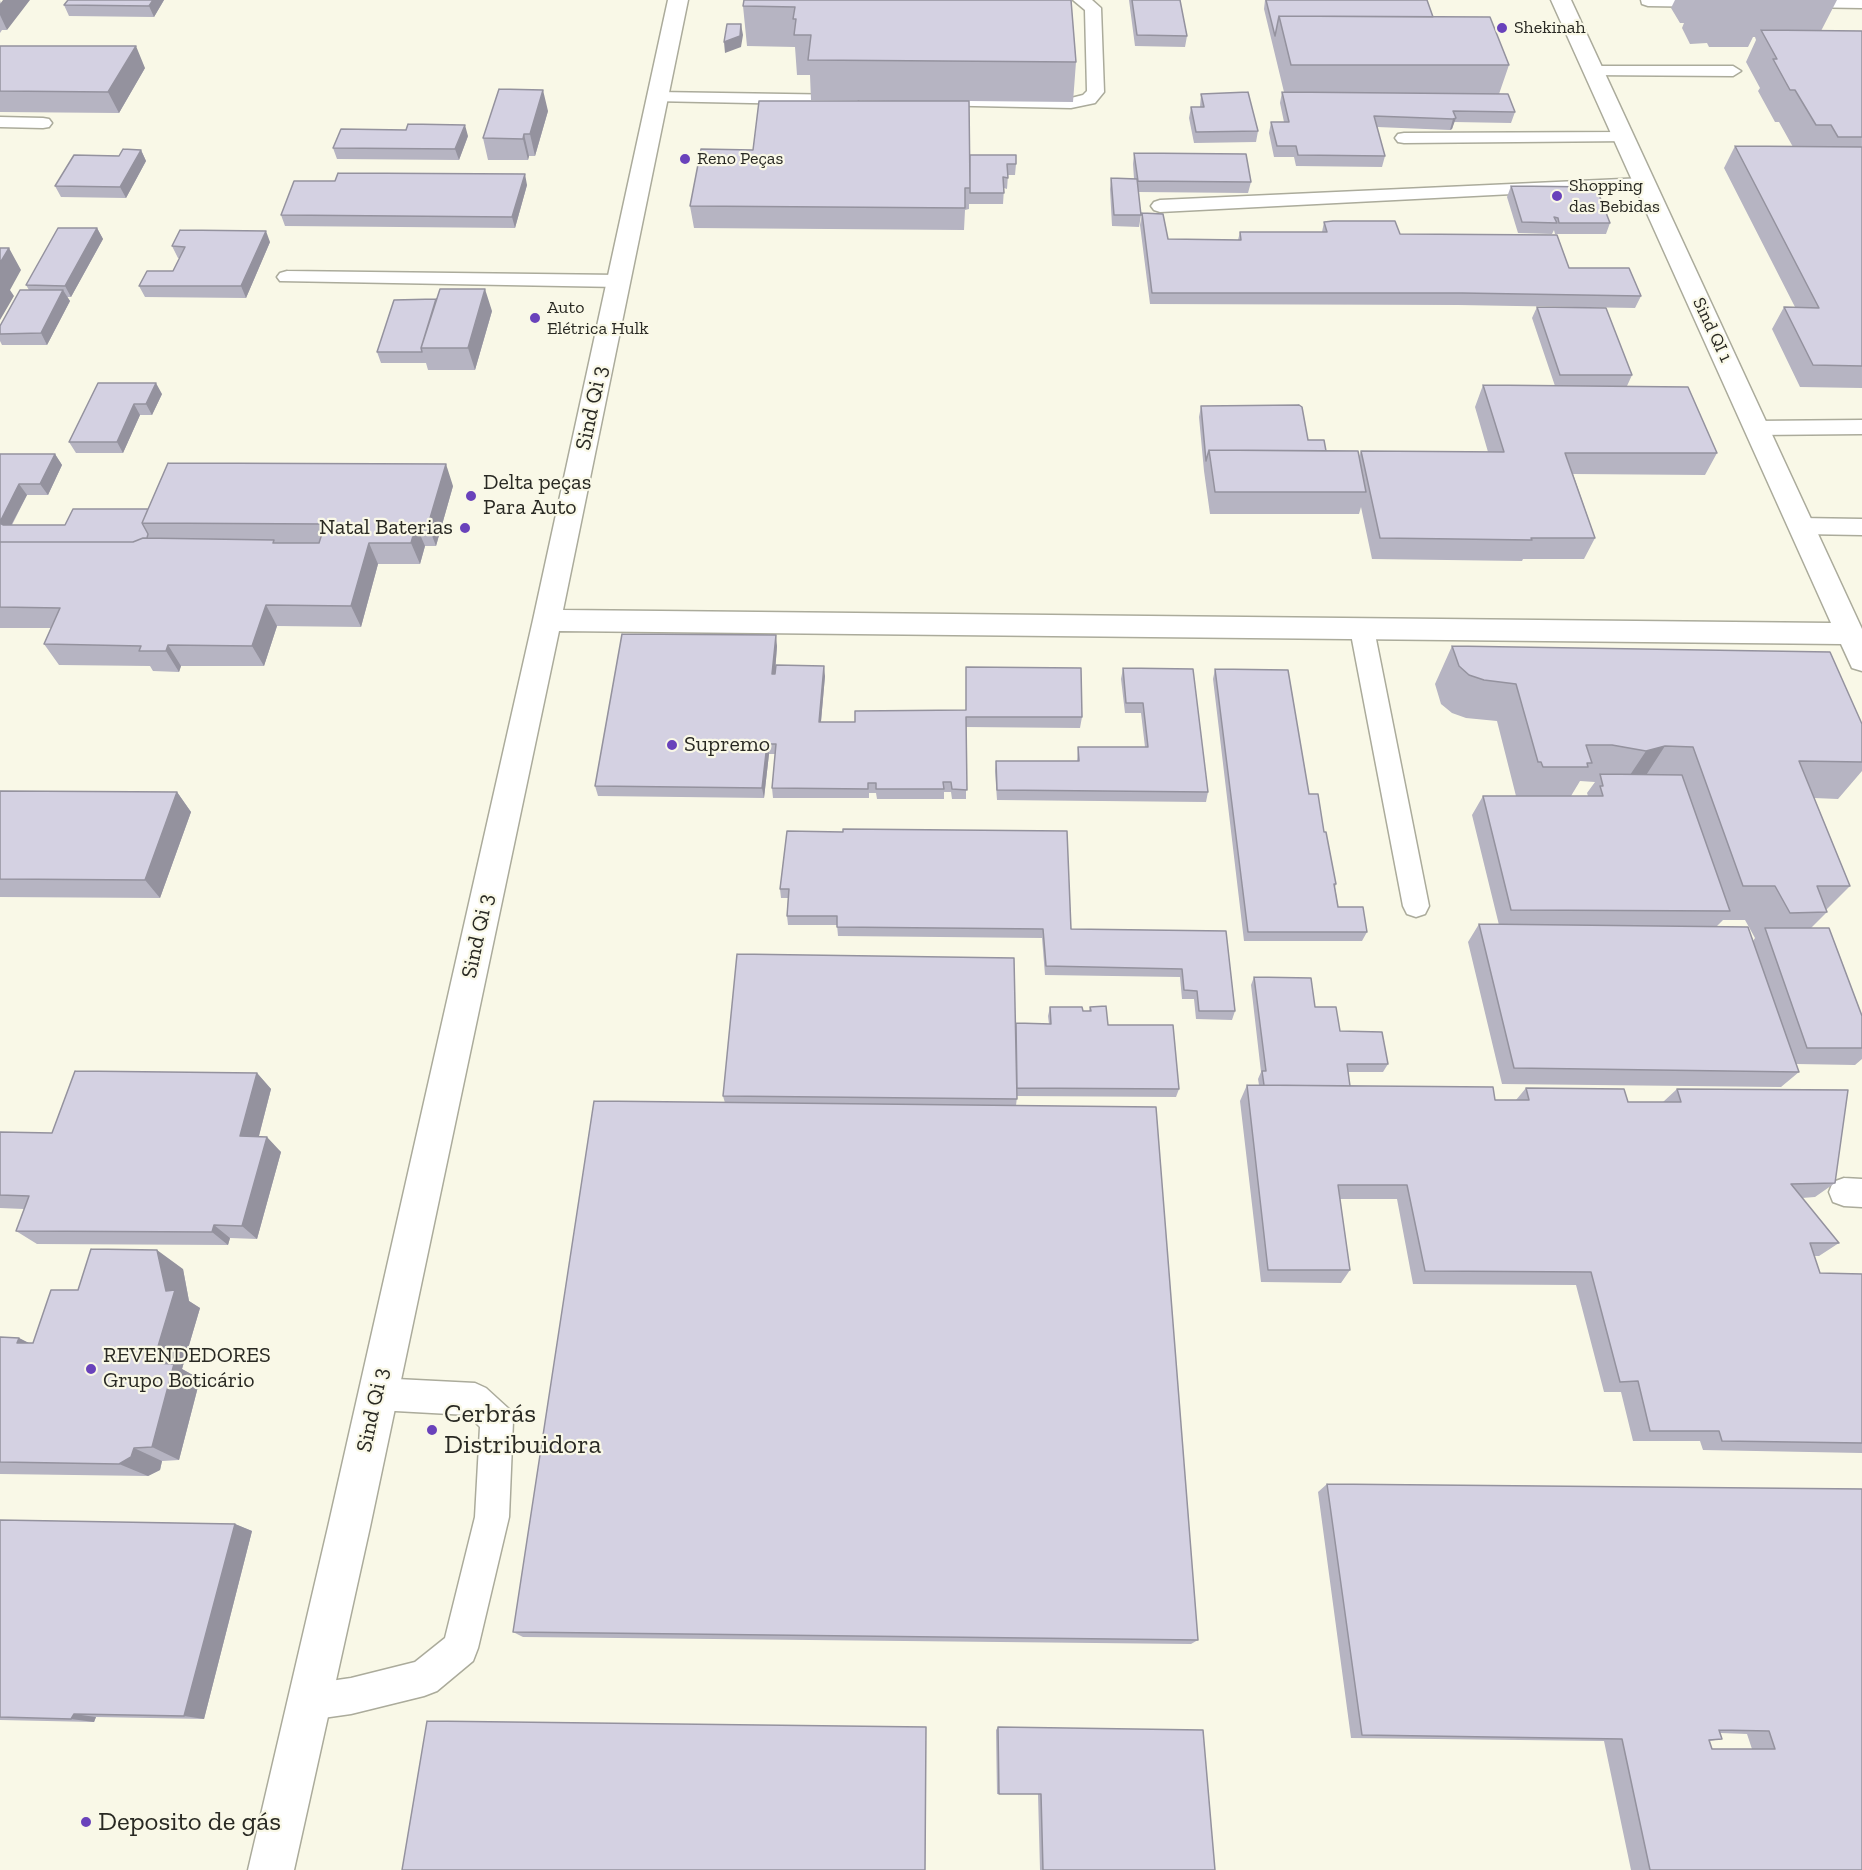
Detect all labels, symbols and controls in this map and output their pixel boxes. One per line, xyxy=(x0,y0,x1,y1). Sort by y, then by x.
place label: Shekinah xyxy=(1514,17,1586,39)
marker: Shekinah xyxy=(1495,21,1509,35)
place label: Reno Peças xyxy=(697,148,783,170)
marker: Reno Peças xyxy=(678,152,692,166)
place label: Shopping das Bebidas xyxy=(1569,175,1660,218)
marker: Shopping das Bebidas xyxy=(1550,189,1564,203)
street label: Sind QI 1 xyxy=(1688,294,1736,366)
place label: Auto Elétrica Hulk xyxy=(547,297,649,340)
marker: Auto Elétrica Hulk xyxy=(528,311,542,325)
street label: Sind Qi 3 xyxy=(570,363,614,453)
place label: Delta peças Para Auto xyxy=(483,470,591,522)
marker: Delta peças Para Auto xyxy=(464,489,478,503)
place label: Natal Baterias xyxy=(319,515,453,541)
marker: Natal Baterias xyxy=(458,521,472,535)
place label: Supremo xyxy=(684,732,770,758)
marker: Supremo xyxy=(665,738,679,752)
street label: Sind Qi 3 xyxy=(456,891,500,981)
place label: REVENDEDORES Grupo Boticário xyxy=(103,1343,271,1394)
marker: REVENDEDORES Grupo Boticário xyxy=(84,1362,98,1376)
street label: Sind Qi 3 xyxy=(351,1365,395,1455)
place label: Cerbrás Distribuidora xyxy=(444,1398,602,1461)
marker: Cerbrás Distribuidora xyxy=(425,1423,439,1437)
place label: Deposito de gás xyxy=(98,1806,281,1838)
marker: Deposito de gás xyxy=(79,1815,93,1829)

